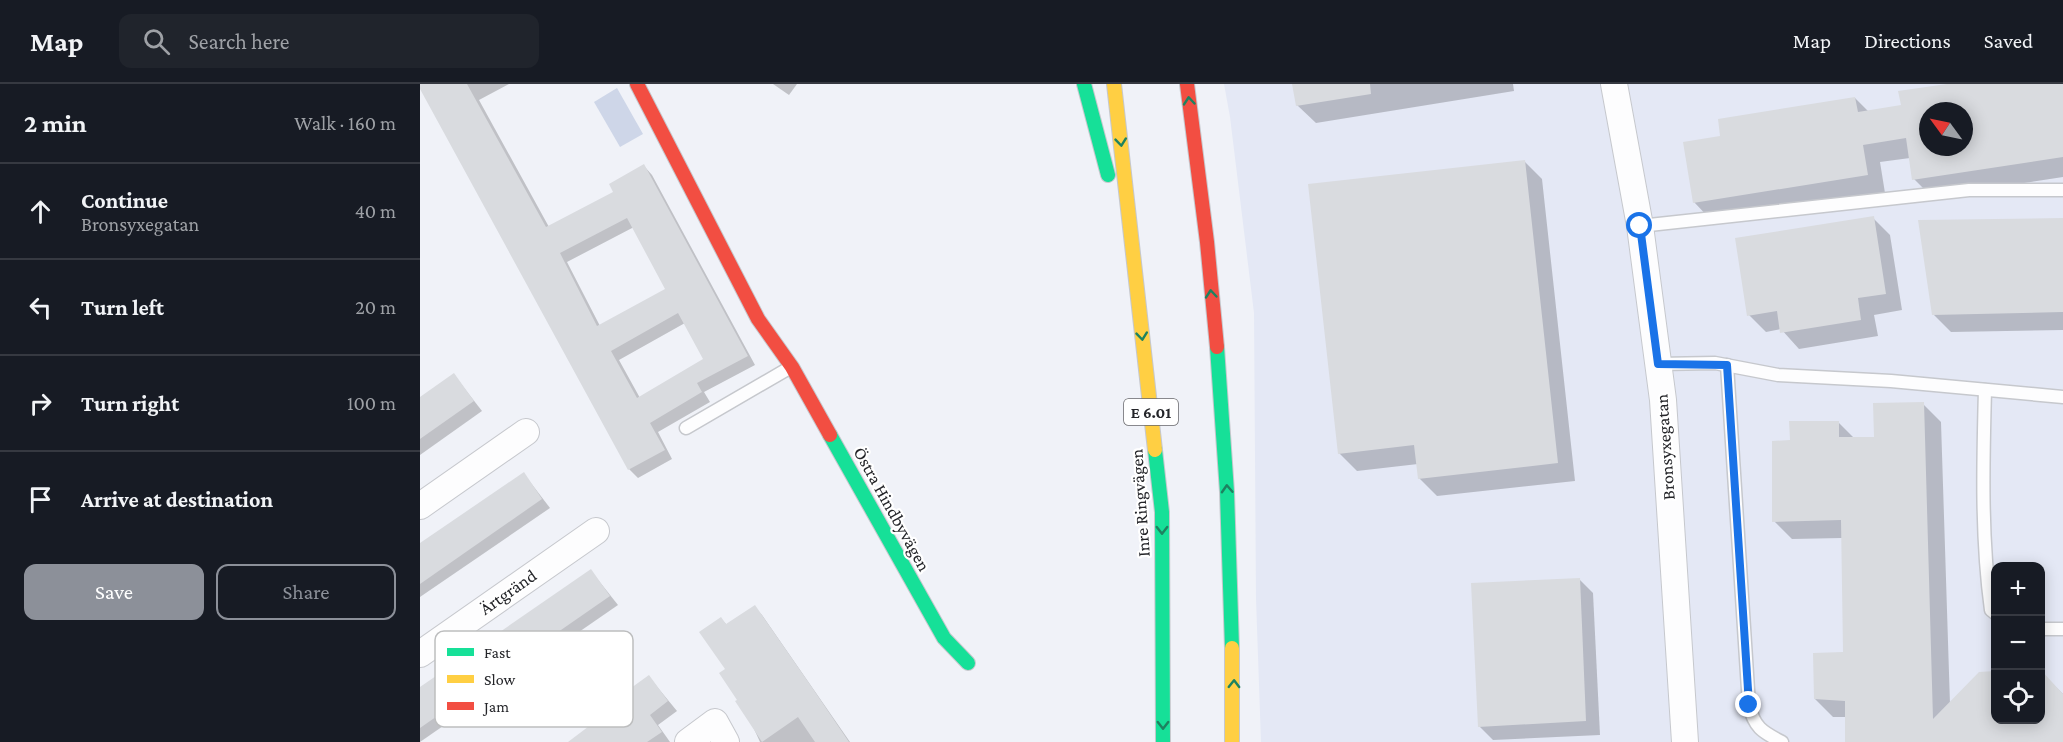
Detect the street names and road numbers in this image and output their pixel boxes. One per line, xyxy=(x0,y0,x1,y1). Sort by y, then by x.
street label: Bronsyxegatan xyxy=(1651,393,1679,501)
road number: E 6.01 xyxy=(1124,399,1178,425)
street label: Östra Hindbyvägen xyxy=(850,443,935,575)
street label: Inre Ringvägen xyxy=(1126,448,1154,558)
street label: Ärtgränd xyxy=(476,565,541,619)

